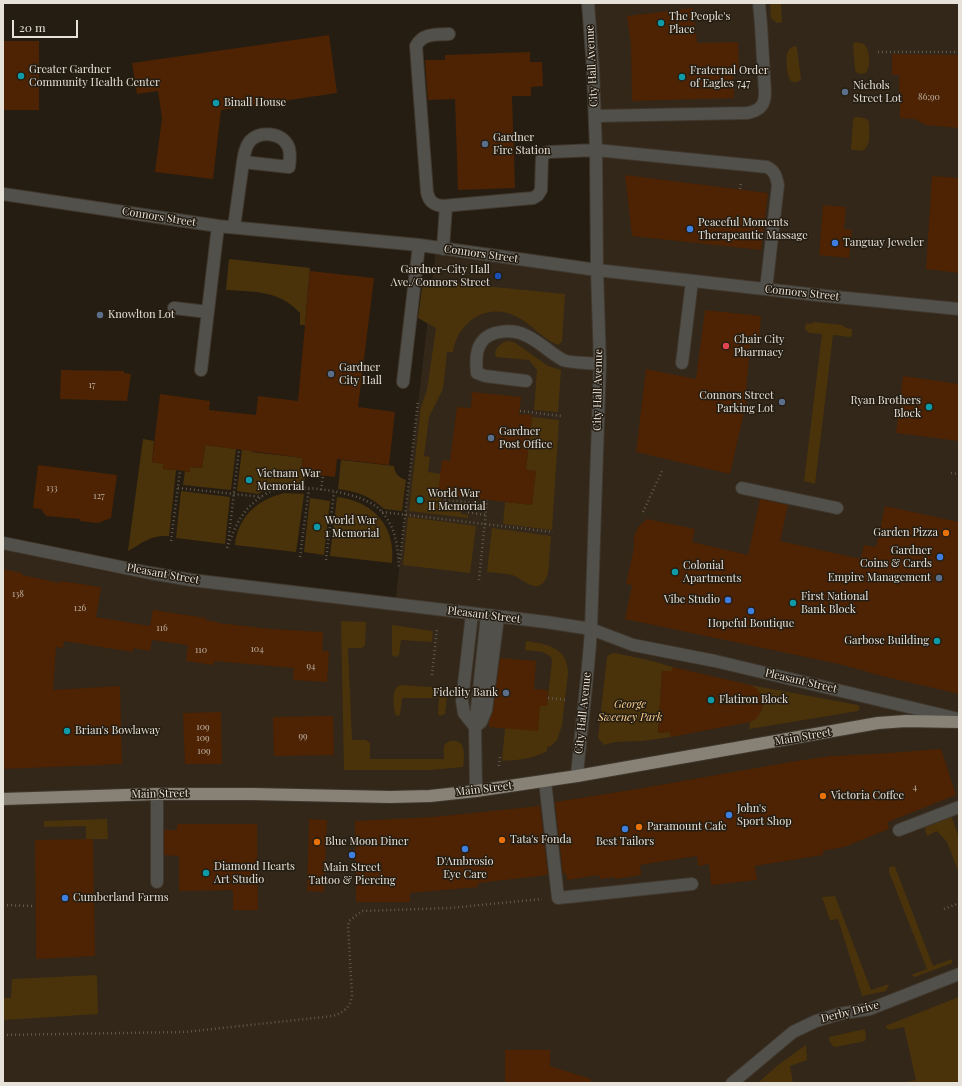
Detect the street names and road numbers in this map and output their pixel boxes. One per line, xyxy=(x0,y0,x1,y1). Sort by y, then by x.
street label: City Hall Avenue xyxy=(583,25,601,107)
street label: Connors Street xyxy=(121,205,197,229)
street label: Connors Street xyxy=(443,242,519,266)
street label: Connors Street xyxy=(764,283,840,303)
street label: City Hall Avenue xyxy=(591,349,605,431)
street label: Pleasant Street xyxy=(126,561,200,587)
street label: Pleasant Street xyxy=(447,604,521,626)
street label: Pleasant Street xyxy=(764,666,838,696)
street label: City Hall Avenue xyxy=(572,672,594,754)
street label: Main Street xyxy=(774,726,832,748)
street label: Main Street xyxy=(455,779,513,799)
street label: Main Street xyxy=(131,787,189,801)
street label: Derby Drive xyxy=(820,998,880,1026)

